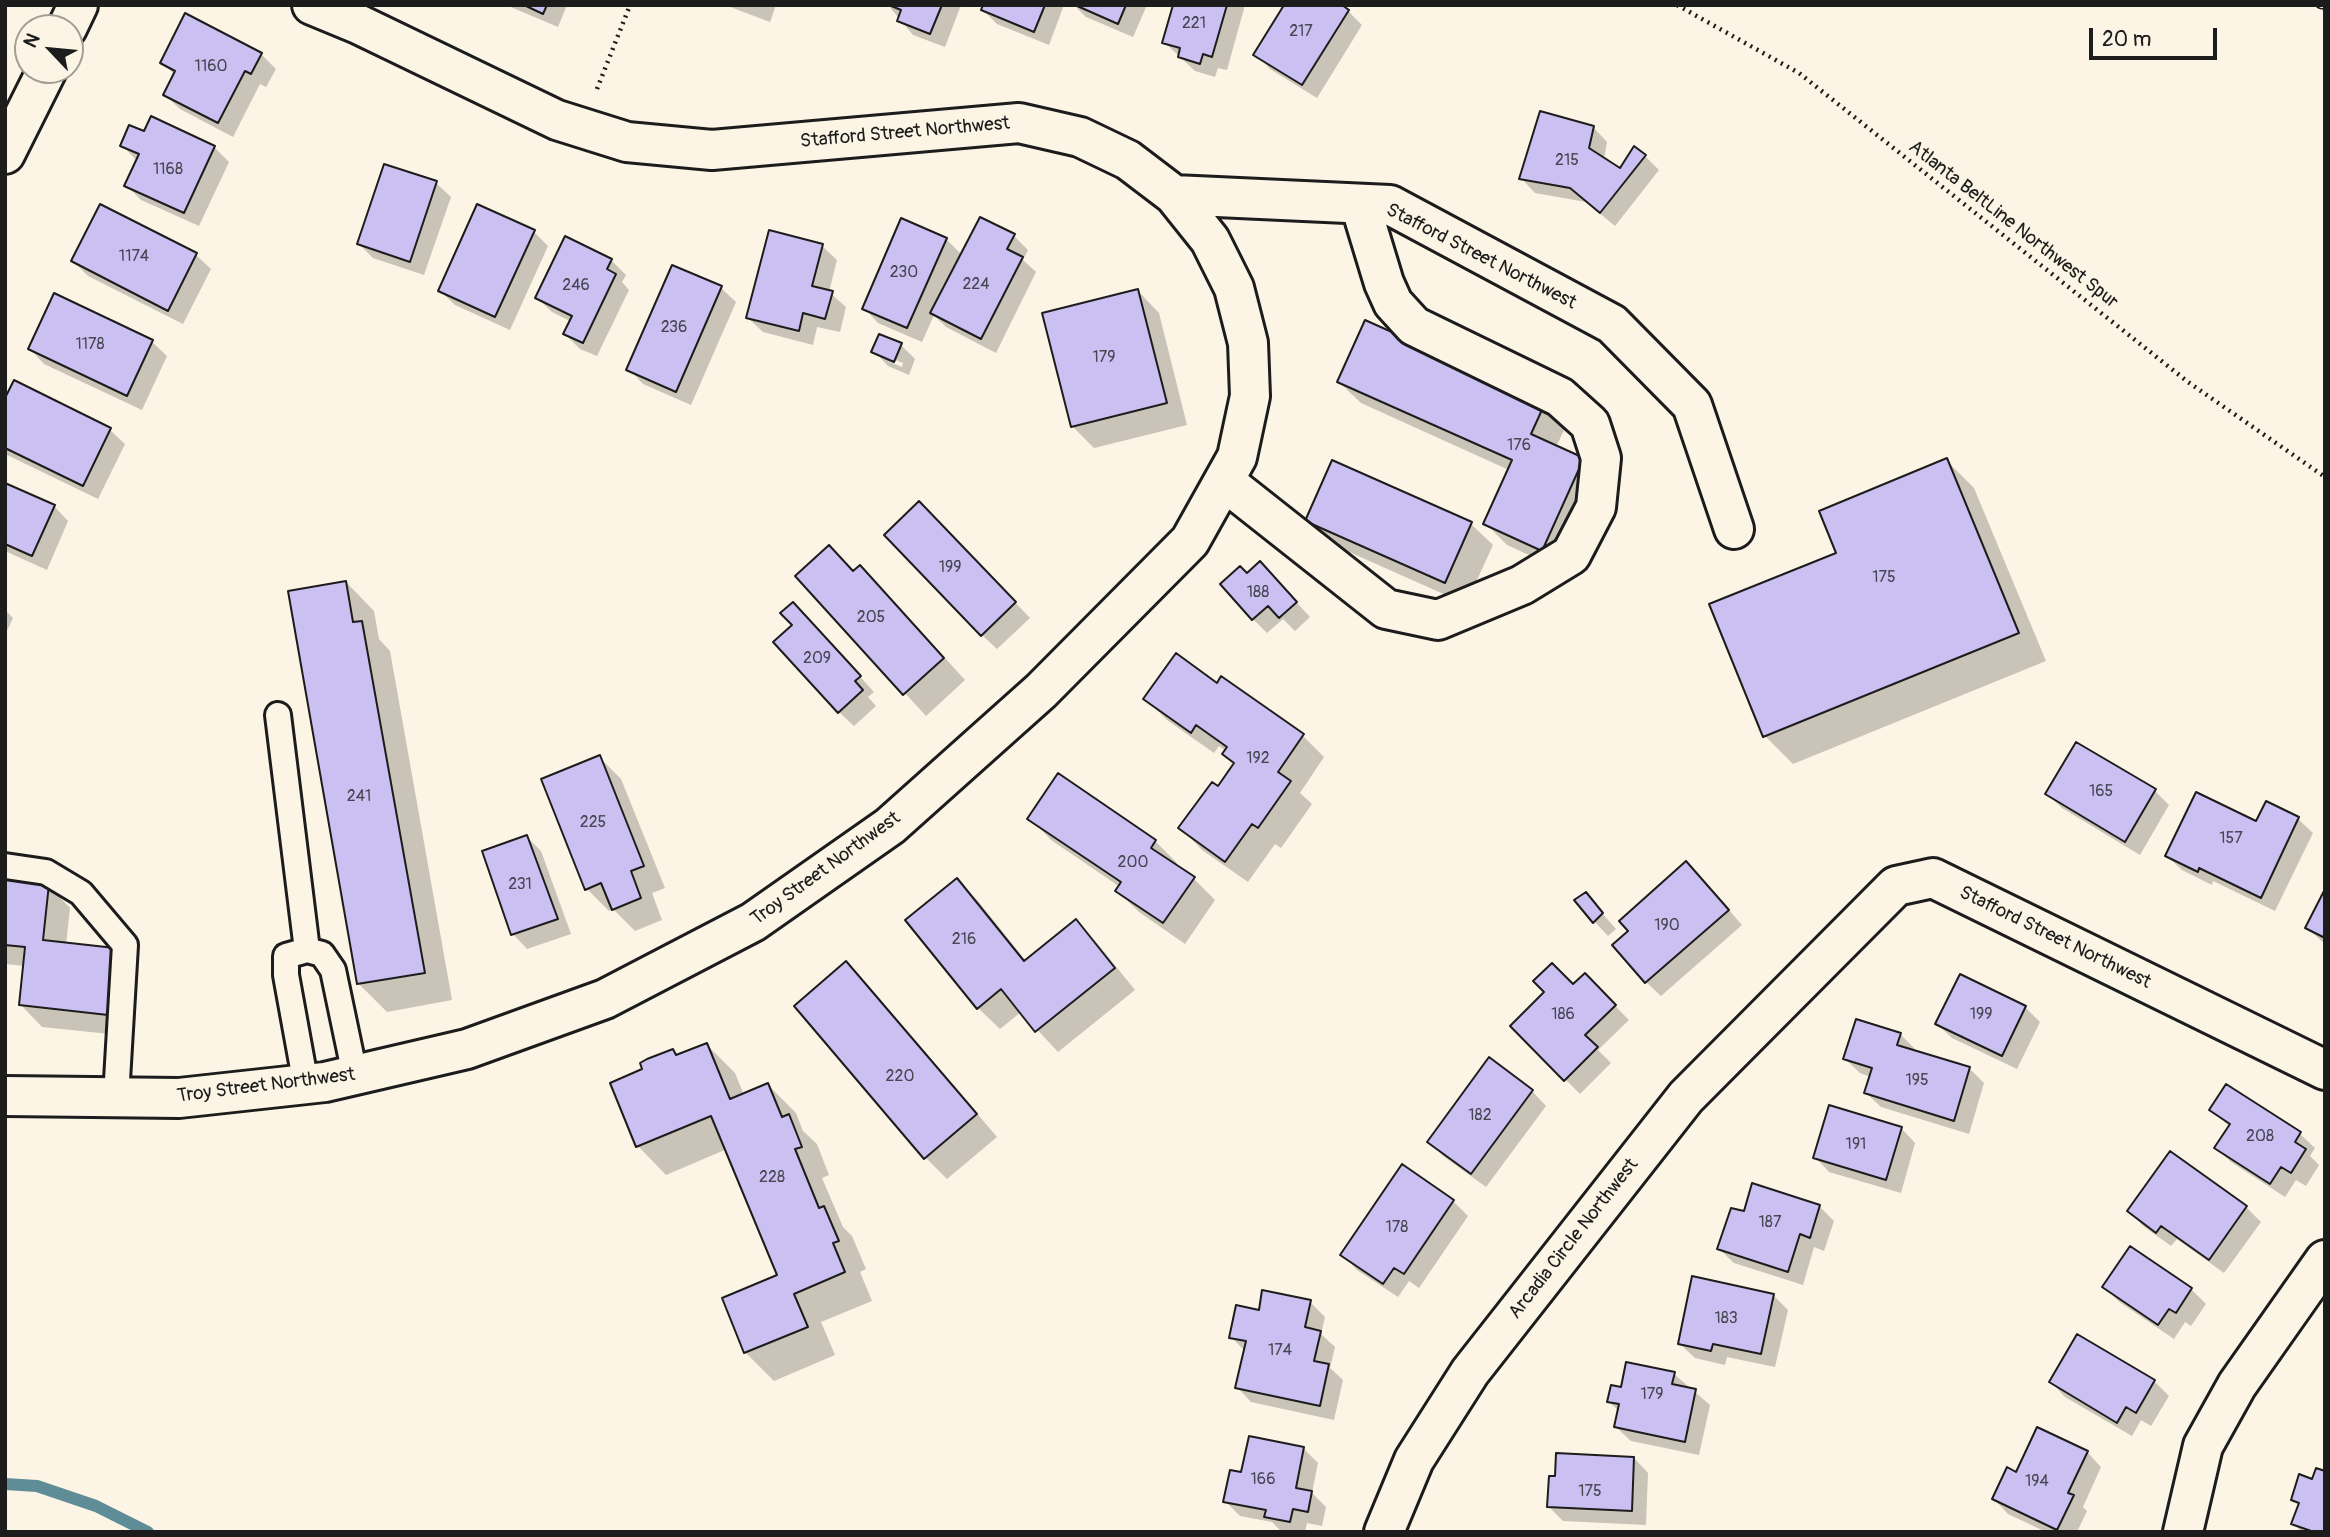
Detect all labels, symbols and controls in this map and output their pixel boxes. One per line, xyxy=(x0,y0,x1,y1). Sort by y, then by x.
north arrow xyxy=(14,14,84,84)
house number: 221 xyxy=(1182,14,1206,34)
scale bar xyxy=(2092,14,2220,58)
house number: 217 xyxy=(1289,22,1313,42)
text: 20 m xyxy=(2102,26,2151,53)
text: N xyxy=(18,30,46,52)
house number: 1160 xyxy=(195,57,227,77)
street label: Stafford Street Northwest xyxy=(799,112,1011,154)
street label: Atlanta BeltLine Northwest Spur xyxy=(1904,136,2122,314)
house number: 215 xyxy=(1555,151,1579,171)
house number: 1168 xyxy=(153,160,183,180)
street label: Stafford Street Northwest xyxy=(1382,199,1580,315)
house number: 1174 xyxy=(119,247,149,267)
house number: 230 xyxy=(890,263,918,283)
house number: 224 xyxy=(962,275,990,295)
house number: 246 xyxy=(562,276,590,296)
house number: 236 xyxy=(661,318,687,338)
house number: 1178 xyxy=(75,335,105,355)
house number: 179 xyxy=(1093,348,1115,368)
house number: 176 xyxy=(1507,436,1531,456)
house number: 199 xyxy=(939,558,961,578)
house number: 175 xyxy=(1872,568,1896,588)
house number: 188 xyxy=(1247,583,1269,603)
house number: 205 xyxy=(857,608,885,628)
house number: 209 xyxy=(803,649,831,669)
house number: 192 xyxy=(1246,749,1270,769)
house number: 165 xyxy=(2089,782,2113,802)
house number: 241 xyxy=(347,787,371,807)
street label: Troy Street Northwest xyxy=(747,807,905,931)
house number: 225 xyxy=(580,813,606,833)
house number: 157 xyxy=(2219,829,2243,849)
house number: 200 xyxy=(1118,853,1148,873)
house number: 231 xyxy=(508,875,532,895)
street label: Stafford Street Northwest xyxy=(1955,882,2155,994)
house number: 190 xyxy=(1654,916,1680,936)
house number: 216 xyxy=(952,930,976,950)
house number: 186 xyxy=(1551,1005,1575,1025)
house number: 199 xyxy=(1970,1005,1992,1025)
street label: Troy Street Northwest xyxy=(176,1064,356,1108)
house number: 220 xyxy=(886,1067,914,1087)
house number: 195 xyxy=(1905,1071,1929,1091)
house number: 182 xyxy=(1468,1106,1492,1126)
house number: 208 xyxy=(2246,1127,2274,1147)
house number: 191 xyxy=(1846,1135,1866,1155)
street label: Arcadia Circle Northwest xyxy=(1504,1154,1644,1324)
house number: 228 xyxy=(759,1168,785,1188)
house number: 187 xyxy=(1759,1213,1781,1233)
house number: 178 xyxy=(1386,1218,1408,1238)
house number: 183 xyxy=(1714,1309,1738,1329)
house number: 174 xyxy=(1268,1341,1292,1361)
house number: 179 xyxy=(1641,1385,1663,1405)
house number: 166 xyxy=(1251,1470,1275,1490)
house number: 194 xyxy=(2025,1472,2049,1492)
house number: 175 xyxy=(1578,1482,1602,1502)

